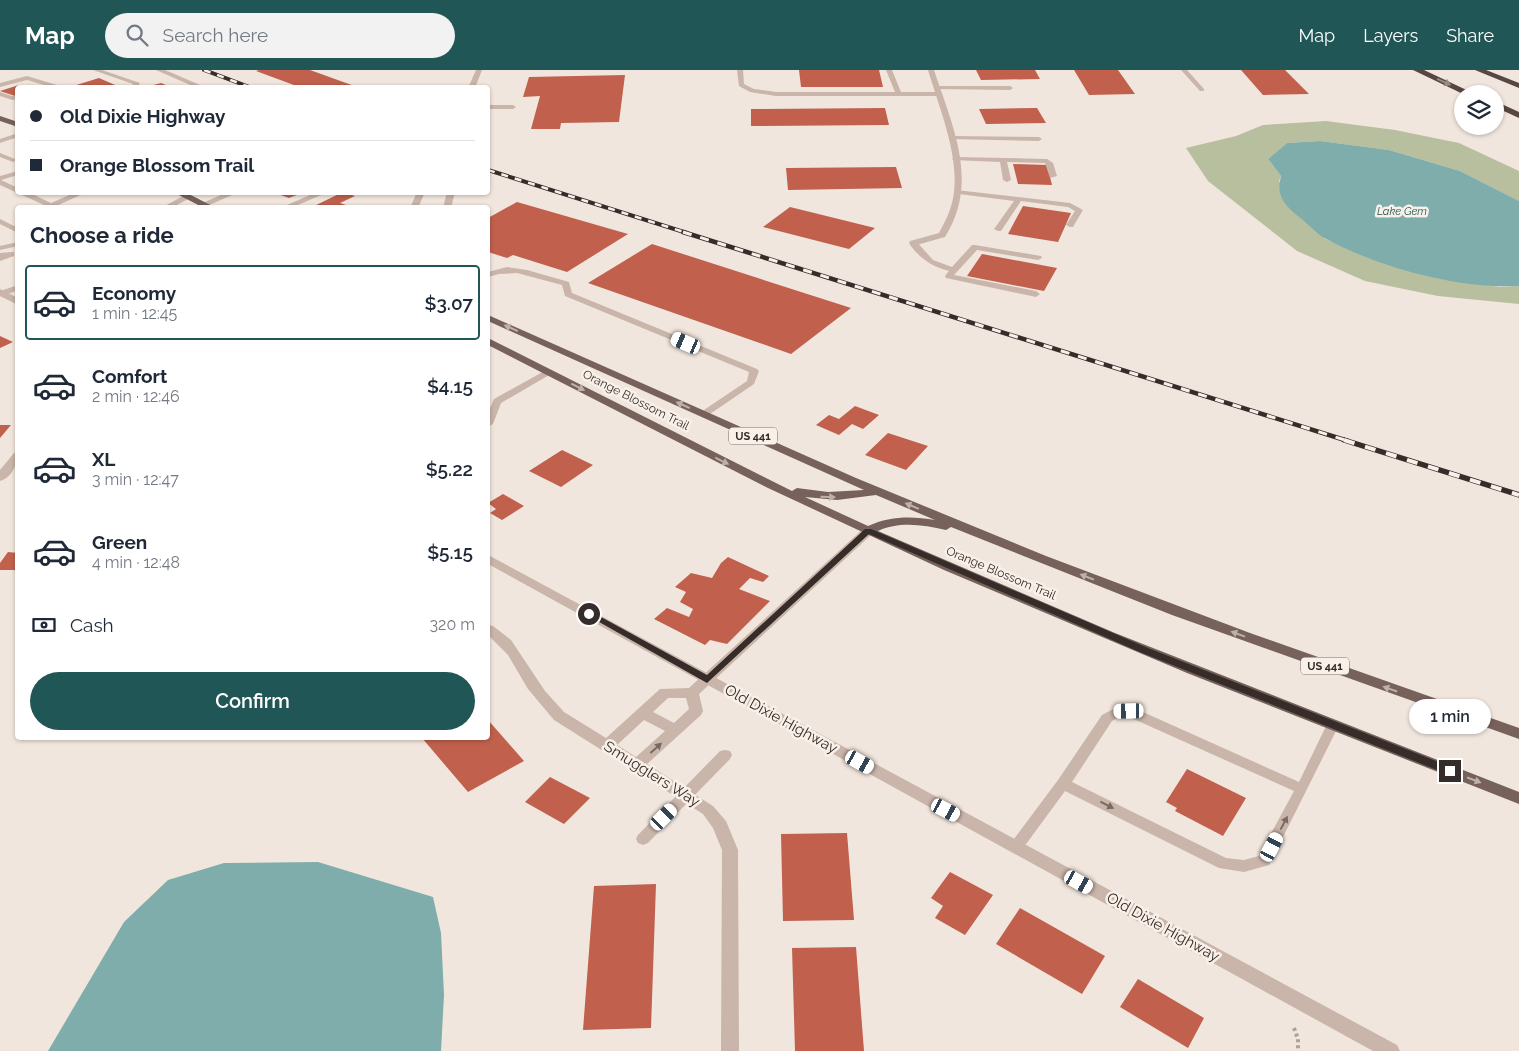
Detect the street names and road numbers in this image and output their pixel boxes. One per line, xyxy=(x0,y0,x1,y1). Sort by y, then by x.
street label: Orange Blossom Trail xyxy=(580,367,692,433)
road number: US 441 xyxy=(729,428,777,444)
street label: Orange Blossom Trail xyxy=(944,544,1059,603)
road number: US 441 xyxy=(1301,658,1349,674)
street label: Old Dixie Highway xyxy=(721,681,841,757)
street label: Smugglers Way xyxy=(601,737,703,811)
street label: Old Dixie Highway xyxy=(1103,889,1223,965)

